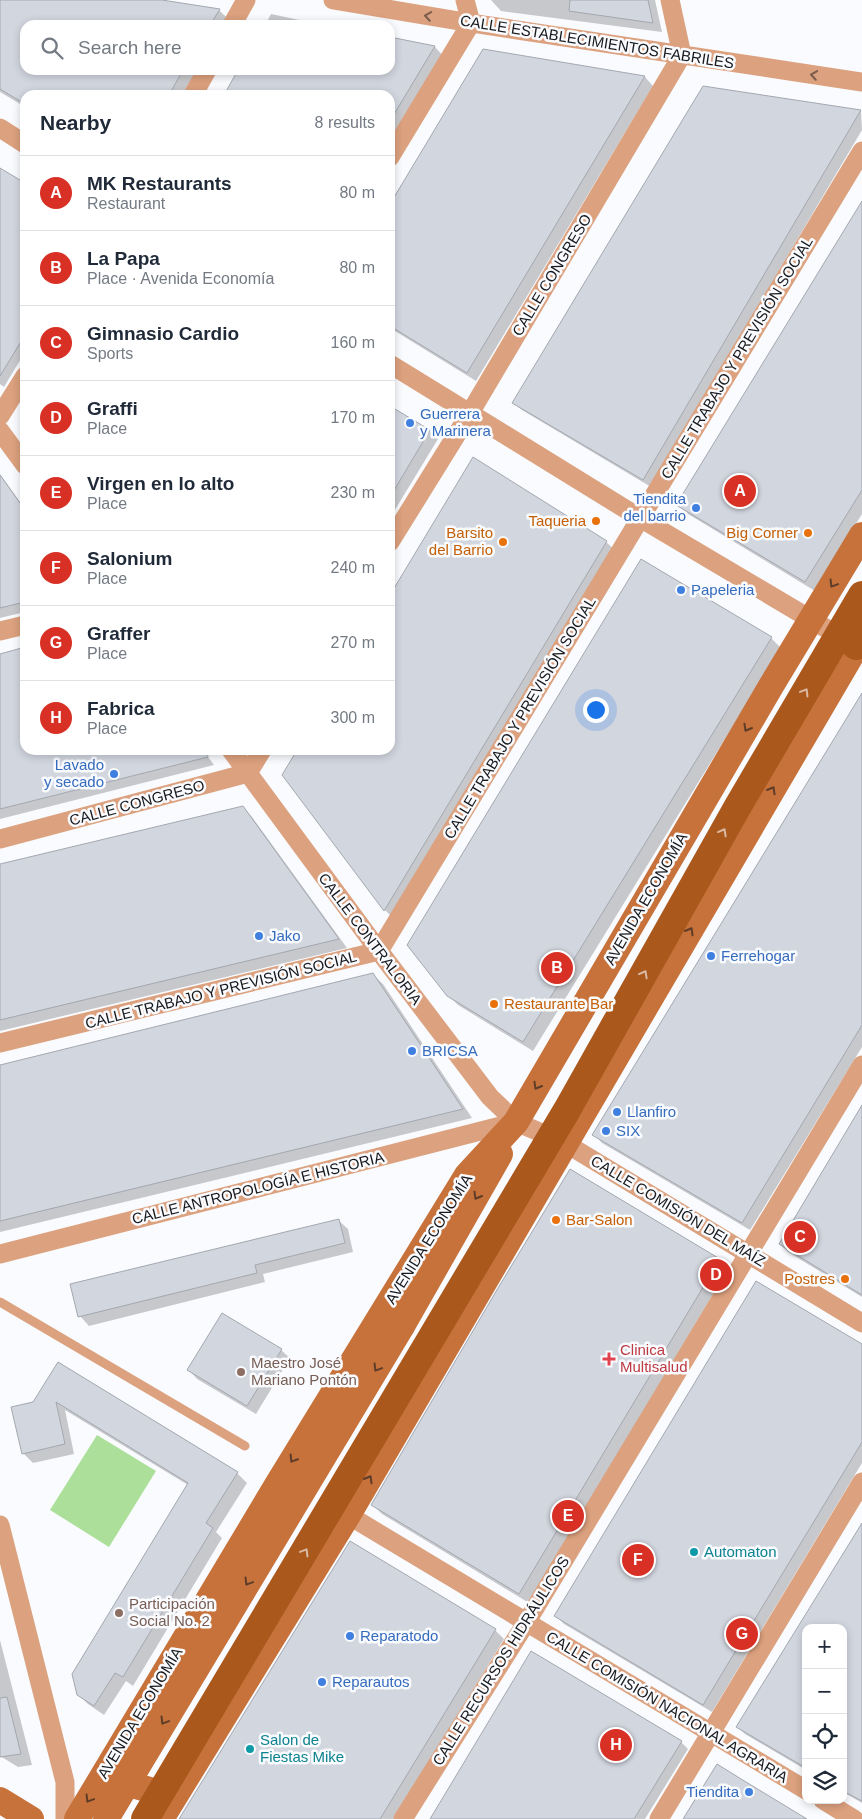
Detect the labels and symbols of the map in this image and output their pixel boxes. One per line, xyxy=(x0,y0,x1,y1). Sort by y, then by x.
one-way arrow xyxy=(424,11,433,21)
street label: CALLE ESTABLECIMIENTOS FABRILES xyxy=(459,11,735,72)
one-way arrow xyxy=(809,70,818,80)
street label: CALLE CONGRESO xyxy=(508,211,595,339)
street label: CALLE TRABAJO Y PREVISIÓN SOCIAL xyxy=(657,234,816,482)
place label: Guerrera y Marinera xyxy=(420,405,492,439)
marker: Guerrera y Marinera xyxy=(404,417,416,429)
pin: A xyxy=(724,472,756,510)
place label: Tiendita del barrio xyxy=(623,490,687,524)
marker: Tiendita del barrio xyxy=(690,502,702,514)
place label: Taqueria xyxy=(528,512,587,529)
marker: Taqueria xyxy=(590,515,602,527)
place label: Barsito del Barrio xyxy=(429,524,493,558)
place label: Big Corner xyxy=(726,524,798,541)
marker: Big Corner xyxy=(802,527,814,539)
marker: Barsito del Barrio xyxy=(497,536,509,548)
one-way arrow xyxy=(829,578,839,587)
place label: Papeleria xyxy=(691,581,755,598)
marker: Papeleria xyxy=(675,584,687,596)
street label: CALLE TRABAJO Y PREVISIÓN SOCIAL xyxy=(440,594,599,842)
one-way arrow xyxy=(799,688,809,697)
your location xyxy=(583,697,609,723)
one-way arrow xyxy=(743,722,753,731)
place label: Lavado y secado xyxy=(44,756,104,790)
marker: Lavado y secado xyxy=(108,768,120,780)
street label: CALLE CONGRESO xyxy=(67,776,206,829)
one-way arrow xyxy=(765,787,775,796)
one-way arrow xyxy=(717,828,727,837)
street label: AVENIDA ECONOMÍA xyxy=(601,830,690,968)
street label: CALLE CONTRALORIA xyxy=(315,870,425,1008)
place label: Jako xyxy=(269,927,301,944)
one-way arrow xyxy=(683,927,693,936)
marker: Jako xyxy=(253,930,265,942)
street label: CALLE TRABAJO Y PREVISIÓN SOCIAL xyxy=(83,947,358,1032)
place label: Ferrehogar xyxy=(721,947,795,964)
pin: B xyxy=(541,949,573,987)
marker: Ferrehogar xyxy=(705,950,717,962)
one-way arrow xyxy=(637,970,647,979)
place label: Restaurante Bar xyxy=(504,995,613,1012)
marker: Restaurante Bar xyxy=(488,998,500,1010)
place label: BRICSA xyxy=(422,1042,478,1059)
marker: BRICSA xyxy=(406,1045,418,1057)
one-way arrow xyxy=(534,1081,544,1090)
place label: Llanfiro xyxy=(627,1103,676,1120)
marker: Llanfiro xyxy=(611,1106,623,1118)
place label: SIX xyxy=(616,1122,640,1139)
marker: SIX xyxy=(600,1125,612,1137)
street label: CALLE ANTROPOLOGÍA E HISTORIA xyxy=(130,1148,386,1227)
street label: CALLE COMISIÓN DEL MAÍZ xyxy=(588,1152,768,1269)
street label: AVENIDA ECONOMÍA xyxy=(382,1171,475,1307)
one-way arrow xyxy=(474,1190,484,1199)
place label: Bar-Salon xyxy=(566,1211,633,1228)
marker: Bar-Salon xyxy=(550,1214,562,1226)
pin: C xyxy=(784,1218,816,1256)
pin: D xyxy=(700,1256,732,1294)
place label: Postres xyxy=(784,1270,835,1287)
marker: Postres xyxy=(839,1273,851,1285)
place label: Clinica Multisalud xyxy=(620,1341,688,1375)
marker: Clinica Multisalud xyxy=(602,1352,616,1366)
place label: Maestro José Mariano Pontón xyxy=(251,1354,357,1388)
one-way arrow xyxy=(373,1362,383,1371)
marker: Maestro José Mariano Pontón xyxy=(235,1366,247,1378)
one-way arrow xyxy=(289,1453,299,1462)
one-way arrow xyxy=(363,1475,373,1484)
pin: E xyxy=(552,1497,584,1535)
pin: F xyxy=(622,1541,654,1579)
place label: Automaton xyxy=(704,1543,777,1560)
marker: Automaton xyxy=(688,1546,700,1558)
one-way arrow xyxy=(298,1548,308,1557)
street label: CALLE RECURSOS HIDRÁULICOS xyxy=(429,1553,572,1768)
one-way arrow xyxy=(244,1577,254,1586)
place label: Participación Social No. 2 xyxy=(129,1595,215,1629)
marker: Participación Social No. 2 xyxy=(113,1607,125,1619)
pin: G xyxy=(726,1615,758,1653)
place label: Reparatodo xyxy=(360,1627,438,1644)
street label: CALLE COMISIÓN NACIONAL AGRARIA xyxy=(542,1627,792,1787)
marker: Reparatodo xyxy=(344,1630,356,1642)
street label: AVENIDA ECONOMÍA xyxy=(94,1644,185,1781)
place label: Reparautos xyxy=(332,1673,410,1690)
marker: Reparautos xyxy=(316,1676,328,1688)
one-way arrow xyxy=(161,1716,171,1725)
pin: H xyxy=(600,1726,632,1764)
place label: Salon de Fiestas Mike xyxy=(260,1731,344,1765)
marker: Salon de Fiestas Mike xyxy=(244,1743,256,1755)
place label: Tiendita xyxy=(686,1783,740,1800)
marker: Tiendita xyxy=(743,1786,755,1798)
one-way arrow xyxy=(85,1794,95,1803)

